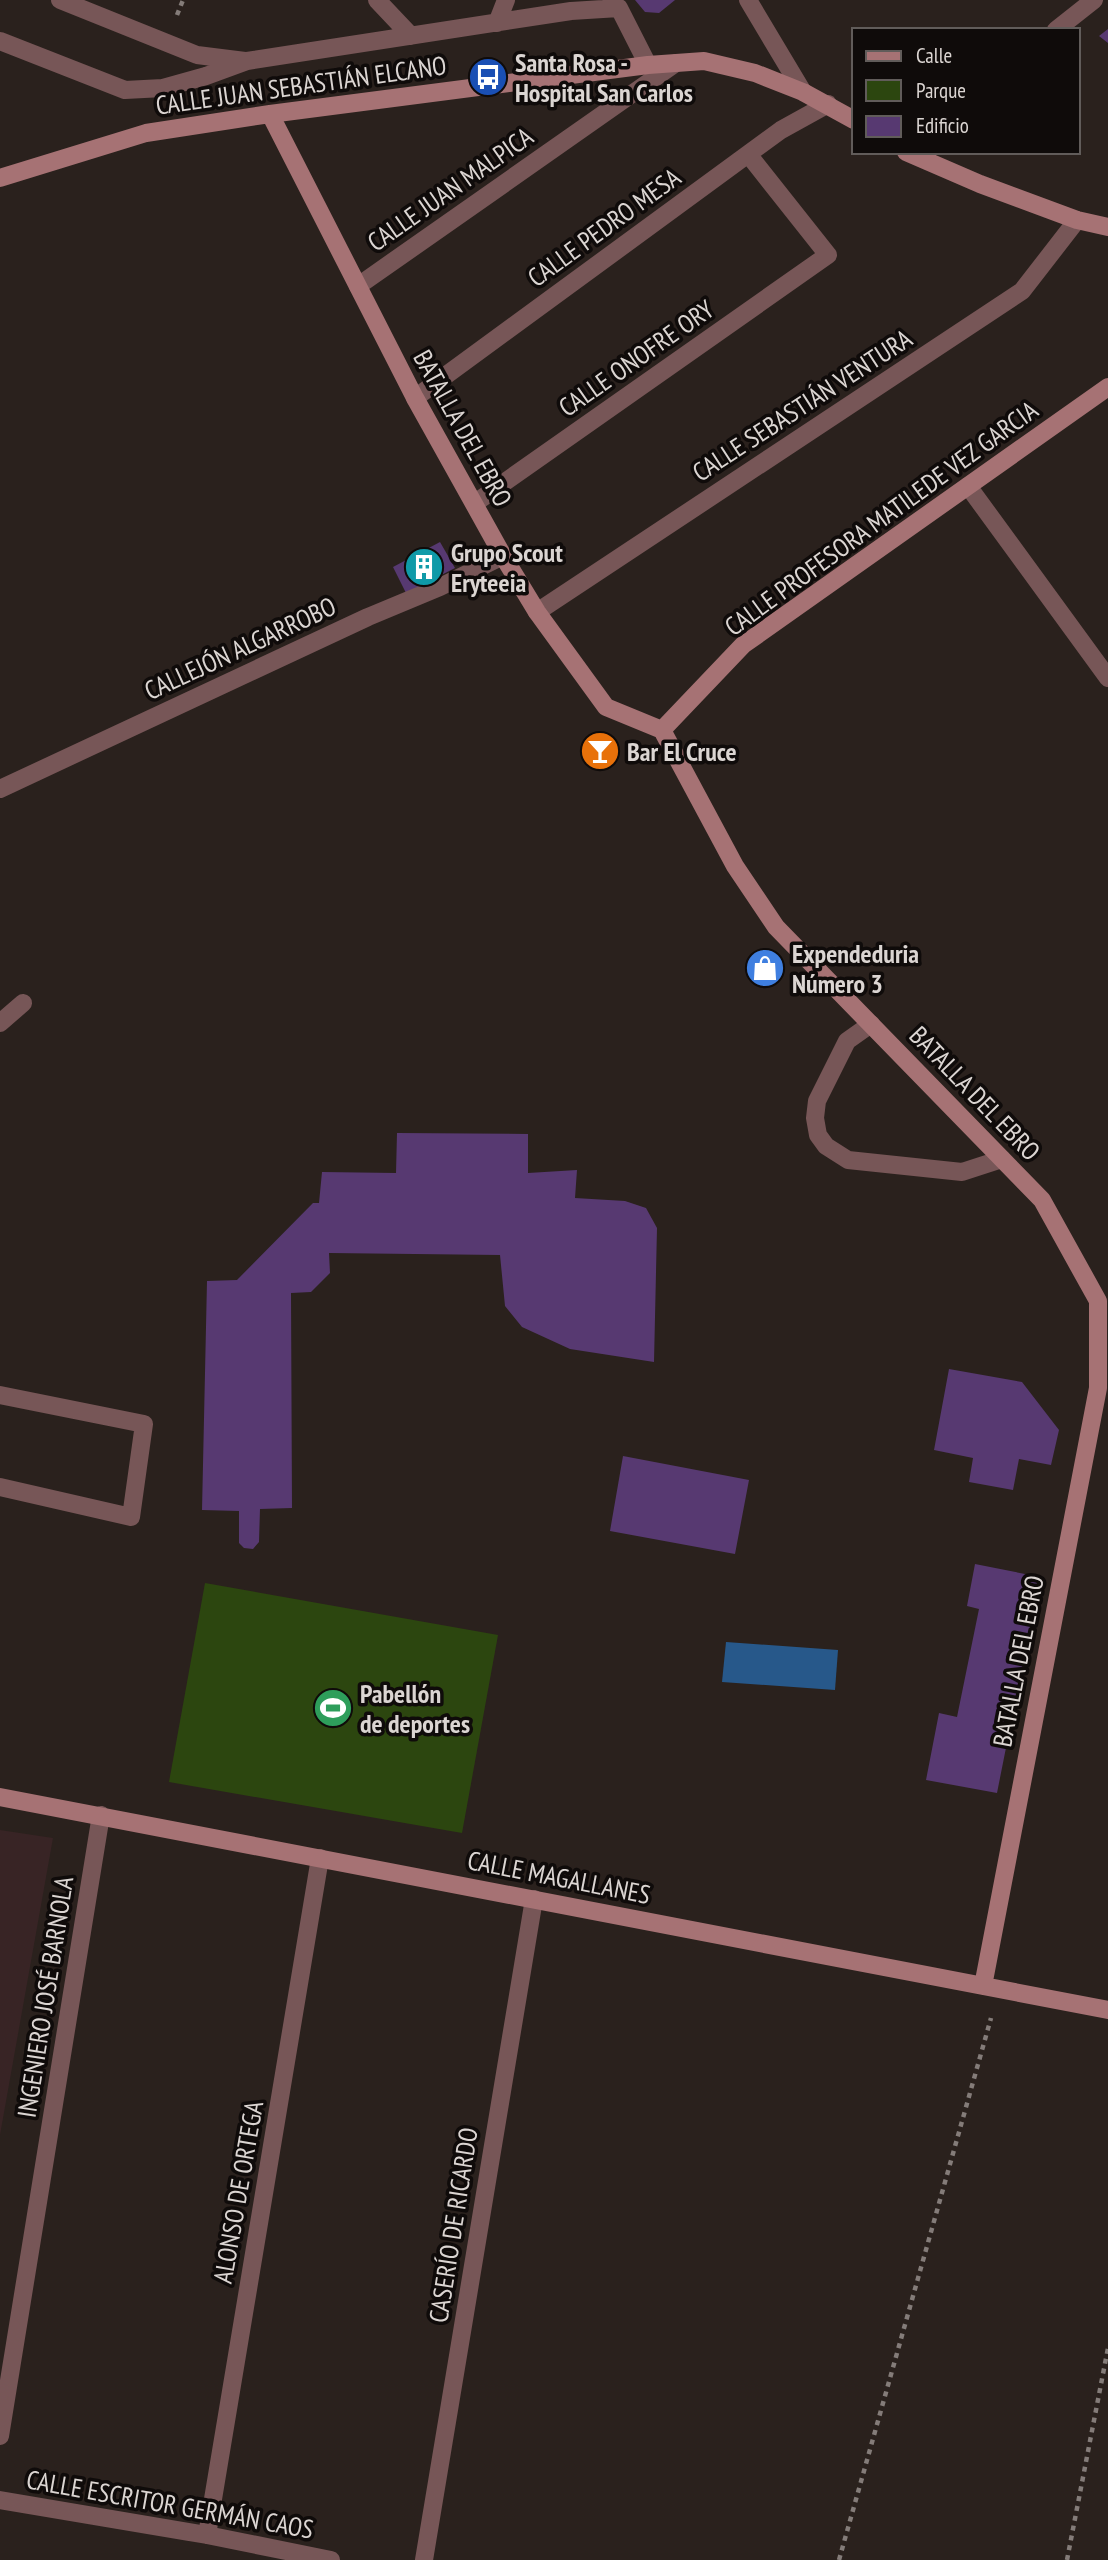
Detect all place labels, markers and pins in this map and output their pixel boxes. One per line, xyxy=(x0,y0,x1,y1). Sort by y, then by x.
place label: Santa Rosa - Hospital San Carlos xyxy=(515,46,693,109)
bus stop icon: Santa Rosa - Hospital San Carlos xyxy=(467,56,509,98)
place label: Grupo Scout Eryteeia xyxy=(451,536,563,599)
building icon: Grupo Scout Eryteeia xyxy=(403,546,445,588)
bar icon: Bar El Cruce xyxy=(579,730,621,772)
place label: Bar El Cruce xyxy=(627,735,737,768)
place label: Expendeduria Número 3 xyxy=(792,937,919,1000)
shop icon: Expendeduria Número 3 xyxy=(744,947,786,989)
place label: Pabellón de deportes xyxy=(360,1677,470,1740)
sports icon: Pabellón de deportes xyxy=(312,1687,354,1729)

